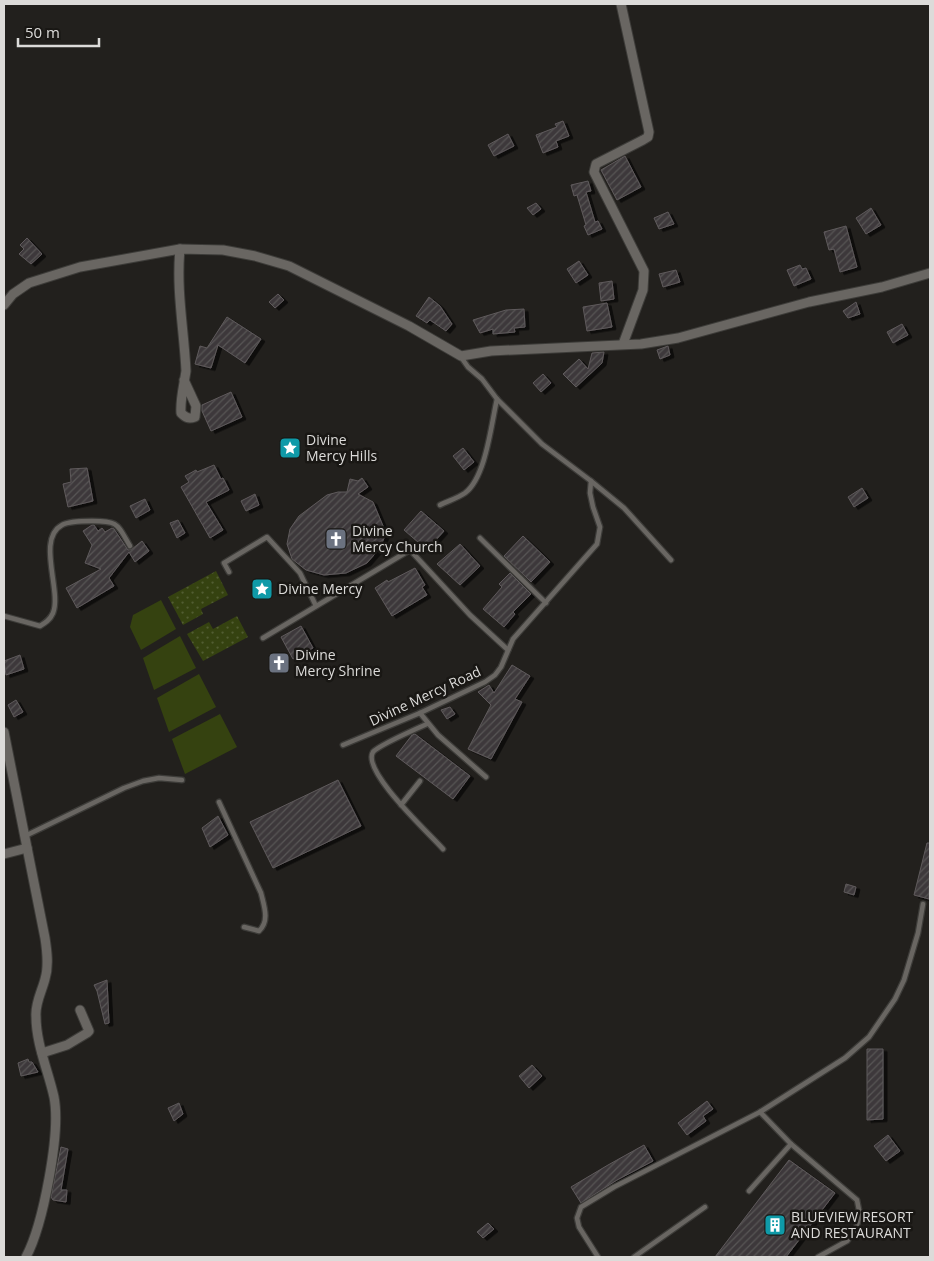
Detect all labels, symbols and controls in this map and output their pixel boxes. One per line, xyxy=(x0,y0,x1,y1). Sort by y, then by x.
scale bar xyxy=(18,15,99,47)
text: 50 m xyxy=(25,22,60,42)
place label: Divine Mercy Hills xyxy=(306,430,377,465)
place icon: Divine Mercy Hills xyxy=(278,436,302,460)
place label: Divine Mercy Church xyxy=(352,521,443,556)
church icon: Divine Mercy Church xyxy=(324,527,348,551)
place icon: Divine Mercy xyxy=(250,577,274,601)
place label: Divine Mercy xyxy=(278,579,363,598)
place label: Divine Mercy Shrine xyxy=(295,645,381,680)
church icon: Divine Mercy Shrine xyxy=(267,651,291,675)
street label: Divine Mercy Road xyxy=(366,661,484,730)
place label: BLUEVIEW RESORT AND RESTAURANT xyxy=(791,1207,914,1242)
building icon: BLUEVIEW RESORT AND RESTAURANT xyxy=(763,1213,787,1237)

